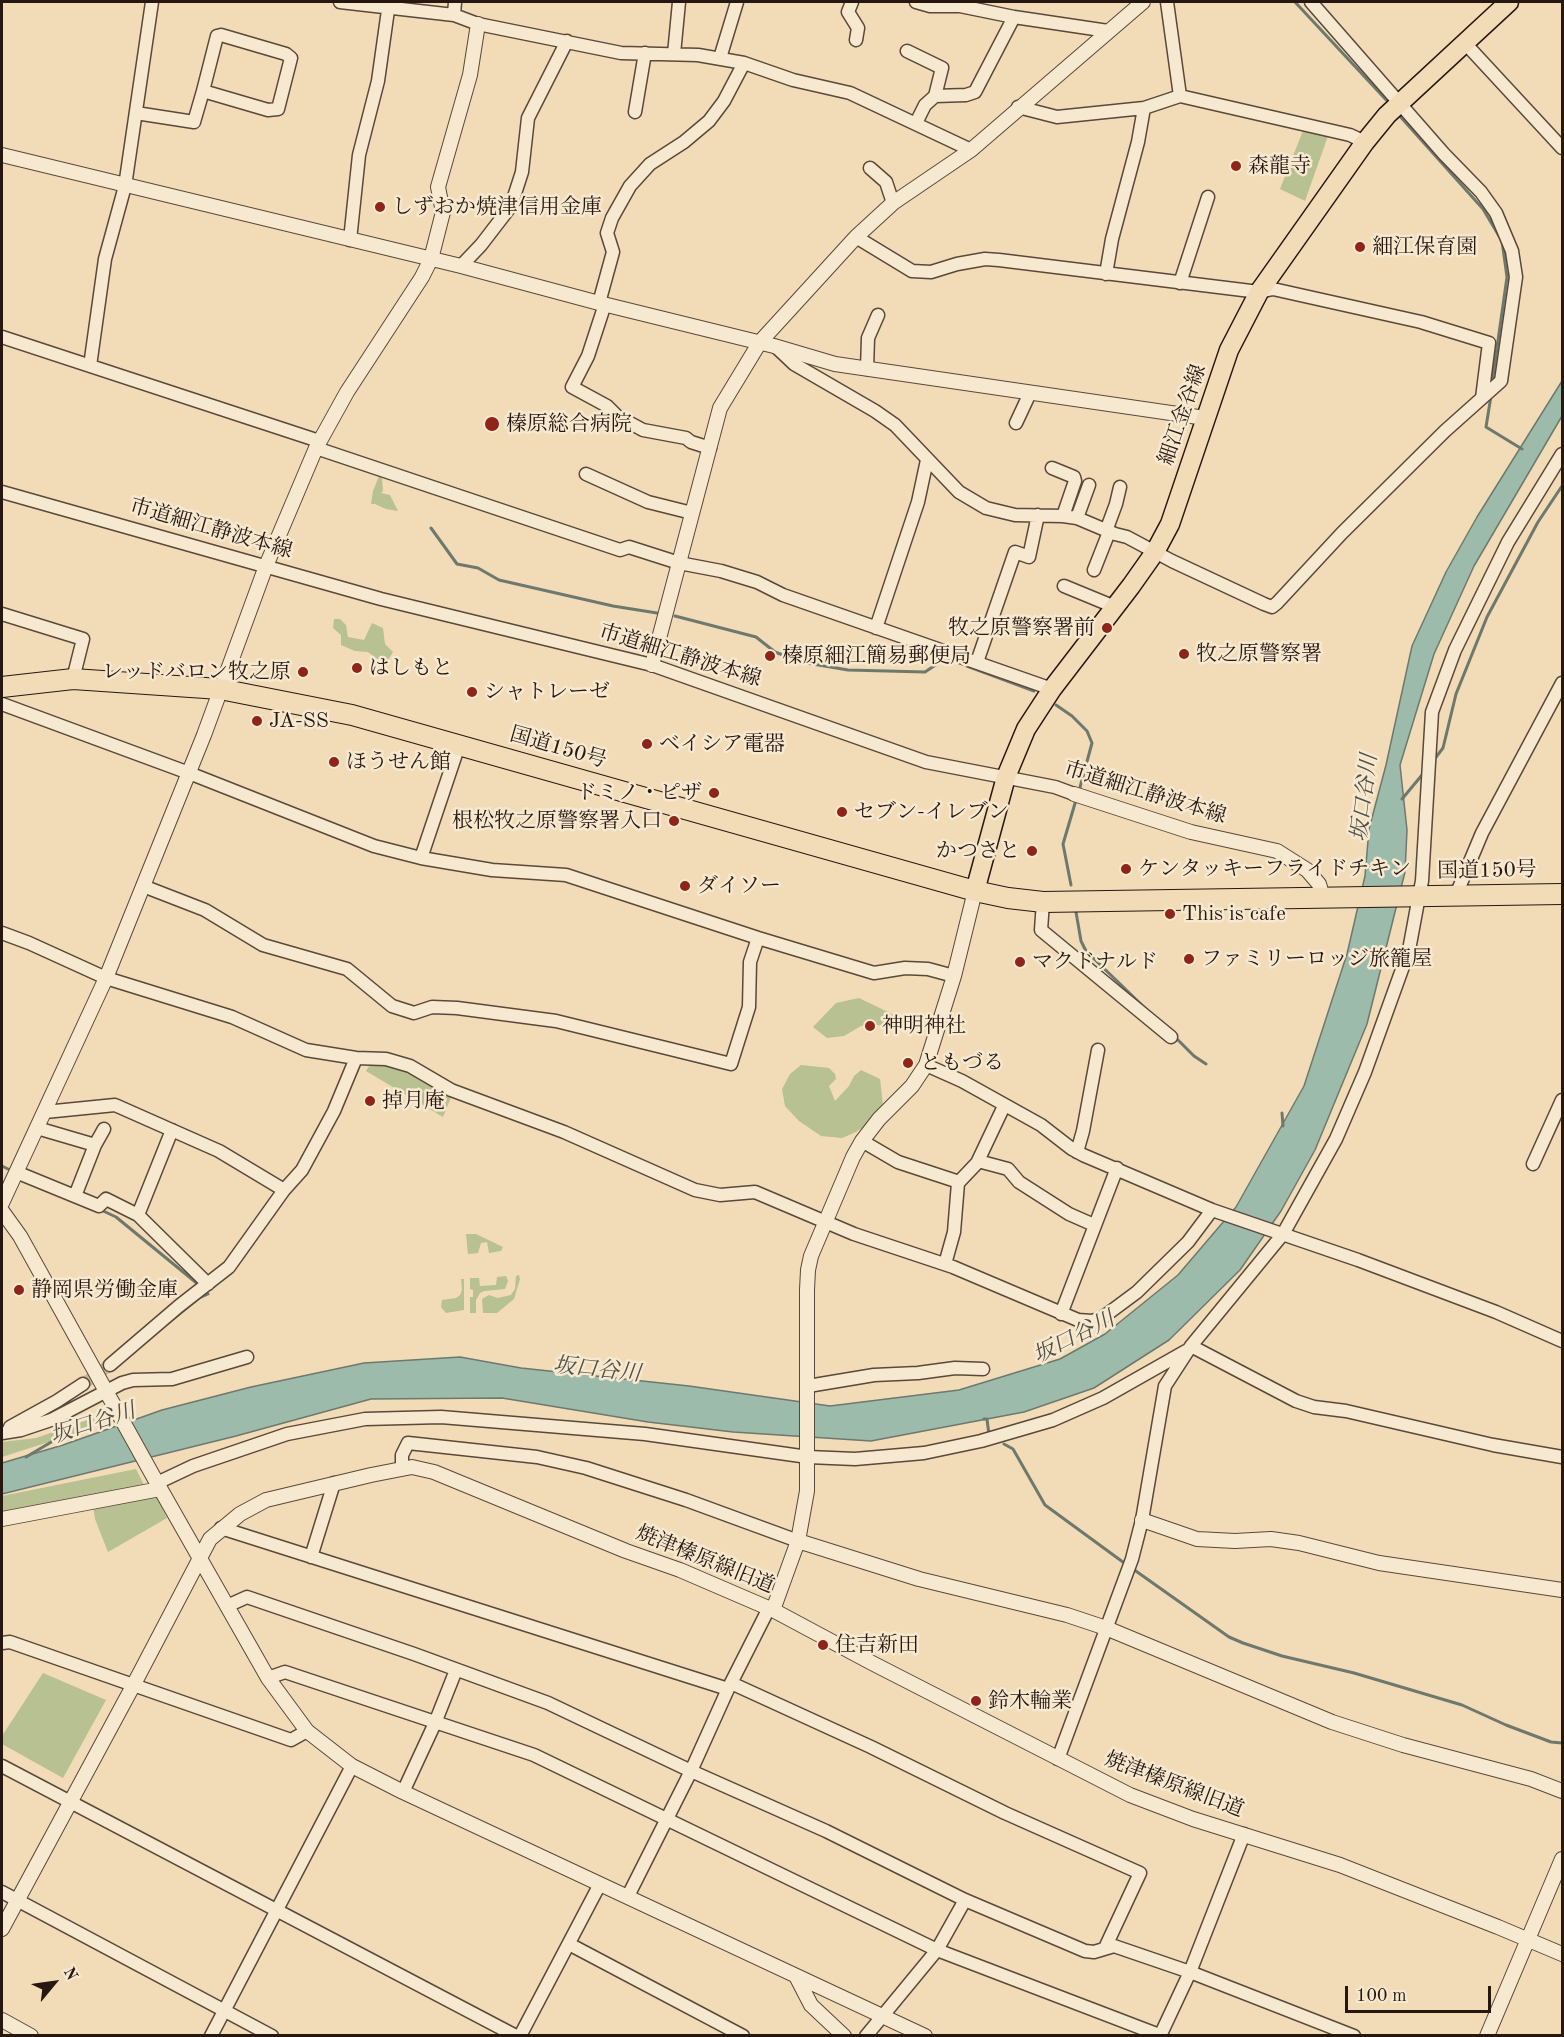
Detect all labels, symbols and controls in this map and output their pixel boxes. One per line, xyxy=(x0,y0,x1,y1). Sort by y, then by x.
place label: 森龍寺 xyxy=(1248,153,1311,179)
marker: 森龍寺 xyxy=(1229,159,1243,173)
place label: しずおか焼津信用金庫 xyxy=(392,194,602,220)
marker: しずおか焼津信用金庫 xyxy=(373,200,387,214)
place label: 細江保育園 xyxy=(1372,234,1477,260)
marker: 細江保育園 xyxy=(1353,240,1367,254)
street label: 細江金谷線 xyxy=(1154,361,1212,469)
place label: 榛原総合病院 xyxy=(506,411,632,437)
marker: 榛原総合病院 xyxy=(483,415,501,433)
street label: 市道細江静波本線 xyxy=(127,494,295,564)
place label: 牧之原警察署前 xyxy=(948,615,1095,641)
street label: 市道細江静波本線 xyxy=(596,619,764,693)
marker: 牧之原警察署前 xyxy=(1100,621,1114,635)
place label: 牧之原警察署 xyxy=(1196,641,1322,667)
place label: 榛原細江簡易郵便局 xyxy=(782,643,971,669)
marker: 牧之原警察署 xyxy=(1177,647,1191,661)
marker: 榛原細江簡易郵便局 xyxy=(763,649,777,663)
place label: はしもと xyxy=(369,655,453,681)
place label: レッドバロン牧之原 xyxy=(102,659,291,685)
marker: はしもと xyxy=(350,661,364,675)
marker: レッドバロン牧之原 xyxy=(296,665,310,679)
place label: シャトレーゼ xyxy=(484,679,610,705)
marker: シャトレーゼ xyxy=(465,685,479,699)
place label: JA-SS xyxy=(269,708,329,734)
marker: JA-SS xyxy=(250,714,264,728)
street label: 国道150号 xyxy=(507,722,609,774)
place label: ベイシア電器 xyxy=(659,731,785,757)
marker: ベイシア電器 xyxy=(640,737,654,751)
place label: ほうせん館 xyxy=(346,749,451,775)
water label: 坂口谷川 xyxy=(1347,753,1383,843)
marker: ほうせん館 xyxy=(327,755,341,769)
street label: 市道細江静波本線 xyxy=(1061,756,1229,830)
place label: ドミノ・ピザ xyxy=(576,780,702,806)
marker: ドミノ・ピザ xyxy=(707,786,721,800)
place label: セブン-イレブン xyxy=(854,799,1009,825)
marker: セブン-イレブン xyxy=(835,805,849,819)
place label: 根松牧之原警察署入口 xyxy=(452,808,662,834)
marker: 根松牧之原警察署入口 xyxy=(667,814,681,828)
place label: かつさと xyxy=(936,838,1020,864)
marker: かつさと xyxy=(1025,844,1039,858)
place label: ケンタッキーフライドチキン xyxy=(1138,856,1411,882)
street label: 国道150号 xyxy=(1437,858,1537,884)
marker: ケンタッキーフライドチキン xyxy=(1119,862,1133,876)
place label: ダイソー xyxy=(697,873,781,899)
marker: ダイソー xyxy=(678,879,692,893)
place label: This is cafe xyxy=(1182,901,1286,927)
marker: This is cafe xyxy=(1163,907,1177,921)
place label: ファミリーロッジ旅籠屋 xyxy=(1201,946,1432,972)
place label: マクドナルド xyxy=(1032,949,1158,975)
marker: ファミリーロッジ旅籠屋 xyxy=(1182,952,1196,966)
marker: マクドナルド xyxy=(1013,955,1027,969)
place label: 神明神社 xyxy=(882,1013,966,1039)
marker: 神明神社 xyxy=(863,1019,877,1033)
place label: ともづる xyxy=(920,1050,1004,1076)
marker: ともづる xyxy=(901,1056,915,1070)
place label: 掉月庵 xyxy=(382,1088,445,1114)
marker: 掉月庵 xyxy=(363,1094,377,1108)
place label: 静岡県労働金庫 xyxy=(31,1277,178,1303)
marker: 静岡県労働金庫 xyxy=(12,1283,26,1297)
water label: 坂口谷川 xyxy=(1029,1306,1119,1370)
water label: 坂口谷川 xyxy=(552,1352,642,1388)
water label: 坂口谷川 xyxy=(47,1398,139,1450)
street label: 焼津榛原線旧道 xyxy=(632,1521,778,1599)
place label: 住吉新田 xyxy=(835,1632,919,1658)
marker: 住吉新田 xyxy=(816,1638,830,1652)
place label: 鈴木輪業 xyxy=(988,1688,1072,1714)
marker: 鈴木輪業 xyxy=(969,1694,983,1708)
street label: 焼津榛原線旧道 xyxy=(1101,1747,1247,1823)
north arrow xyxy=(24,1953,84,2013)
text: N xyxy=(60,1965,80,1983)
scale bar xyxy=(1348,1974,1494,2012)
text: 100 m xyxy=(1356,1987,1407,2005)

